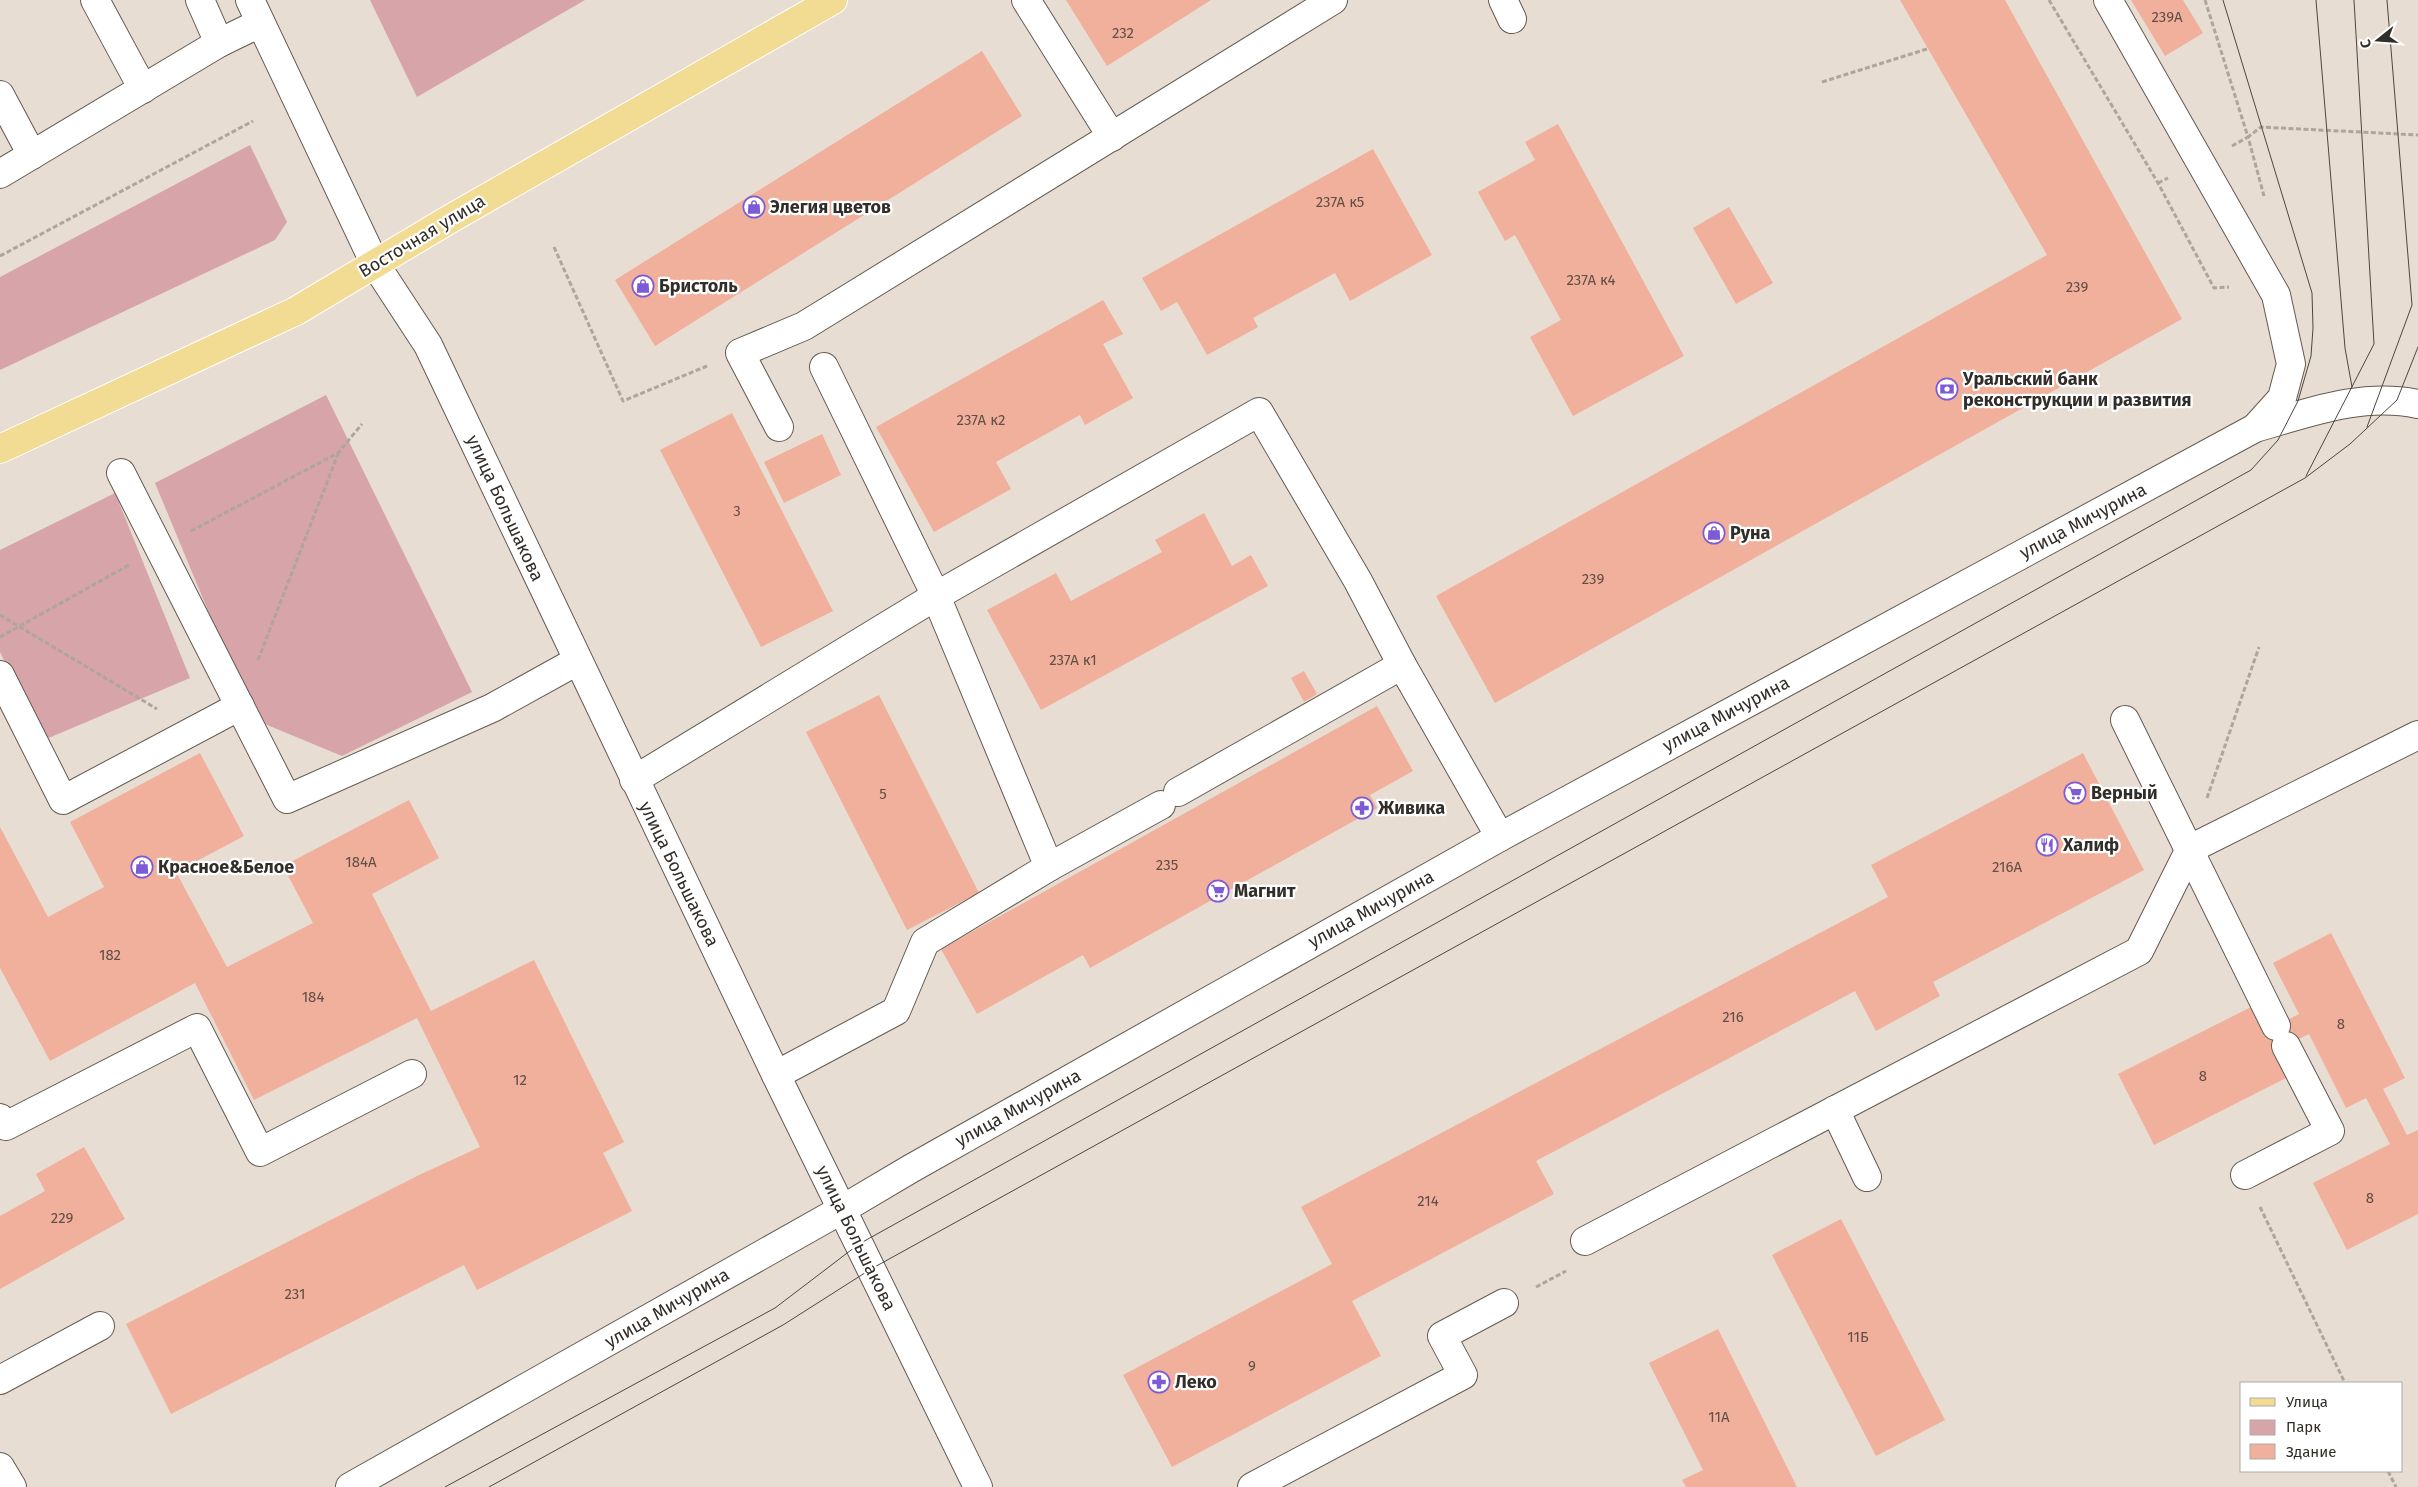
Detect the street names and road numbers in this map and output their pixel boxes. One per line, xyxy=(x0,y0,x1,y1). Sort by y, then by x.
street label: Восточная улица xyxy=(355,190,489,282)
street label: улица Большакова xyxy=(461,431,549,585)
street label: улица Мичурина xyxy=(2016,478,2150,564)
street label: улица Мичурина xyxy=(1659,671,1793,757)
street label: улица Большакова xyxy=(634,798,724,950)
street label: улица Мичурина xyxy=(1304,865,1438,953)
street label: улица Мичурина xyxy=(951,1064,1085,1152)
street label: улица Большакова xyxy=(811,1162,901,1314)
street label: улица Мичурина xyxy=(601,1263,733,1353)

